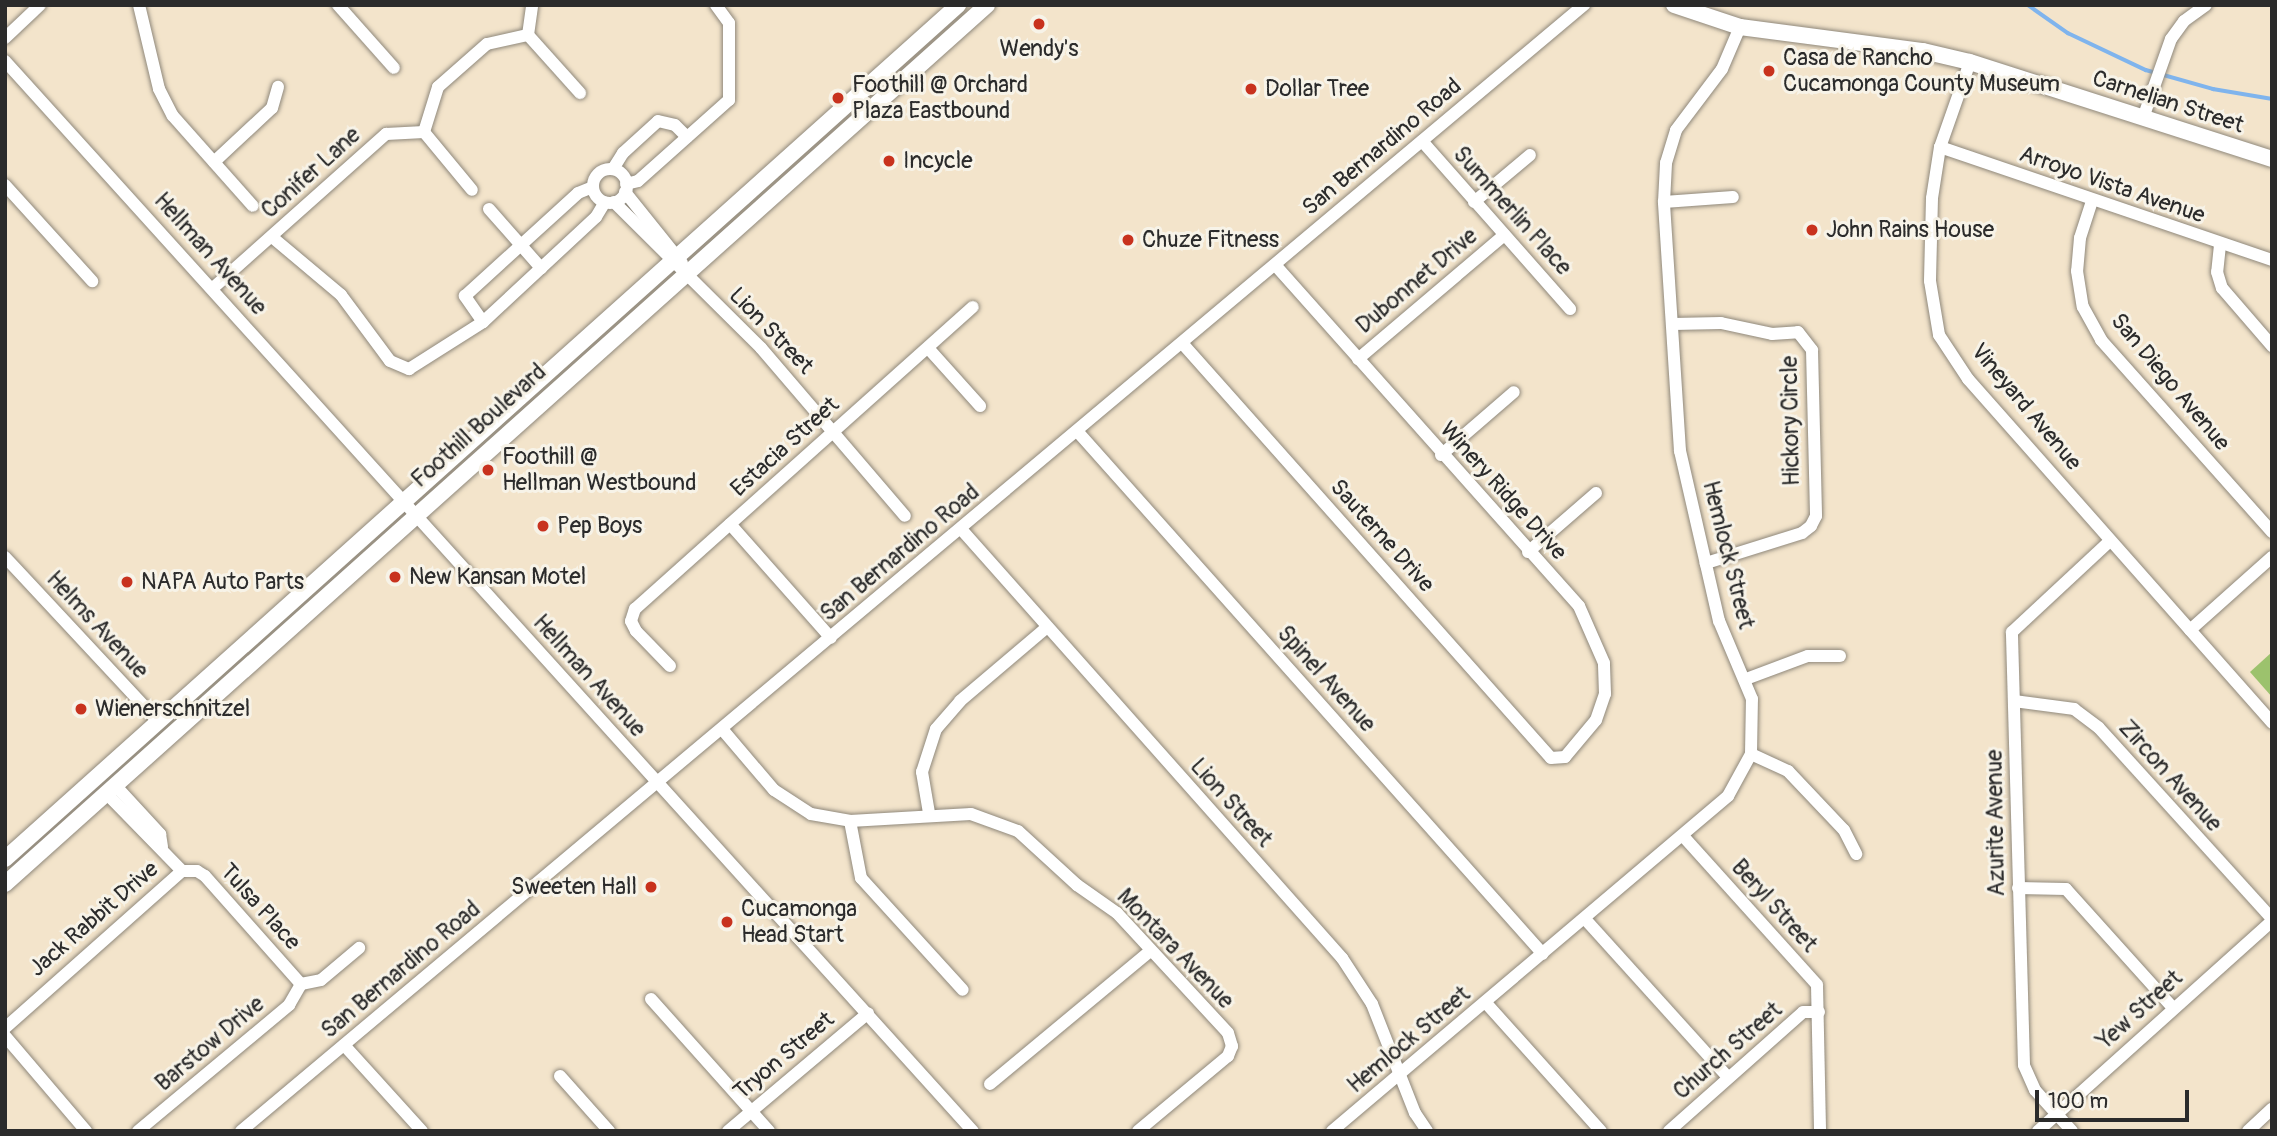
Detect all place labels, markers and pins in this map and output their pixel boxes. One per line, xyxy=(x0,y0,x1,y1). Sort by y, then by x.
marker: Wendy's xyxy=(1031,16,1047,32)
place label: Wendy's xyxy=(1000,35,1078,63)
place label: Casa de Rancho Cucamonga County Museum xyxy=(1783,44,2060,98)
marker: Casa de Rancho Cucamonga County Museum xyxy=(1761,63,1777,79)
place label: Foothill @ Orchard Plaza Eastbound xyxy=(852,71,1028,125)
place label: Dollar Tree xyxy=(1265,75,1369,103)
marker: Dollar Tree xyxy=(1243,81,1259,97)
marker: Foothill @ Orchard Plaza Eastbound xyxy=(830,90,846,106)
place label: Incycle xyxy=(903,147,973,175)
marker: Incycle xyxy=(881,153,897,169)
place label: John Rains House xyxy=(1826,216,1994,244)
marker: John Rains House xyxy=(1804,222,1820,238)
place label: Chuze Fitness xyxy=(1142,226,1279,254)
marker: Chuze Fitness xyxy=(1120,232,1136,248)
place label: Foothill @ Hellman Westbound xyxy=(502,443,696,497)
marker: Foothill @ Hellman Westbound xyxy=(480,462,496,478)
place label: Pep Boys xyxy=(557,512,642,540)
marker: Pep Boys xyxy=(535,518,551,534)
place label: New Kansan Motel xyxy=(409,563,586,591)
place label: NAPA Auto Parts xyxy=(141,568,304,596)
marker: New Kansan Motel xyxy=(387,569,403,585)
marker: NAPA Auto Parts xyxy=(119,574,135,590)
place label: Wienerschnitzel xyxy=(95,695,250,723)
marker: Wienerschnitzel xyxy=(73,701,89,717)
place label: Sweeten Hall xyxy=(511,873,637,901)
marker: Sweeten Hall xyxy=(643,879,659,895)
place label: Cucamonga Head Start xyxy=(741,895,857,949)
marker: Cucamonga Head Start xyxy=(719,914,735,930)

